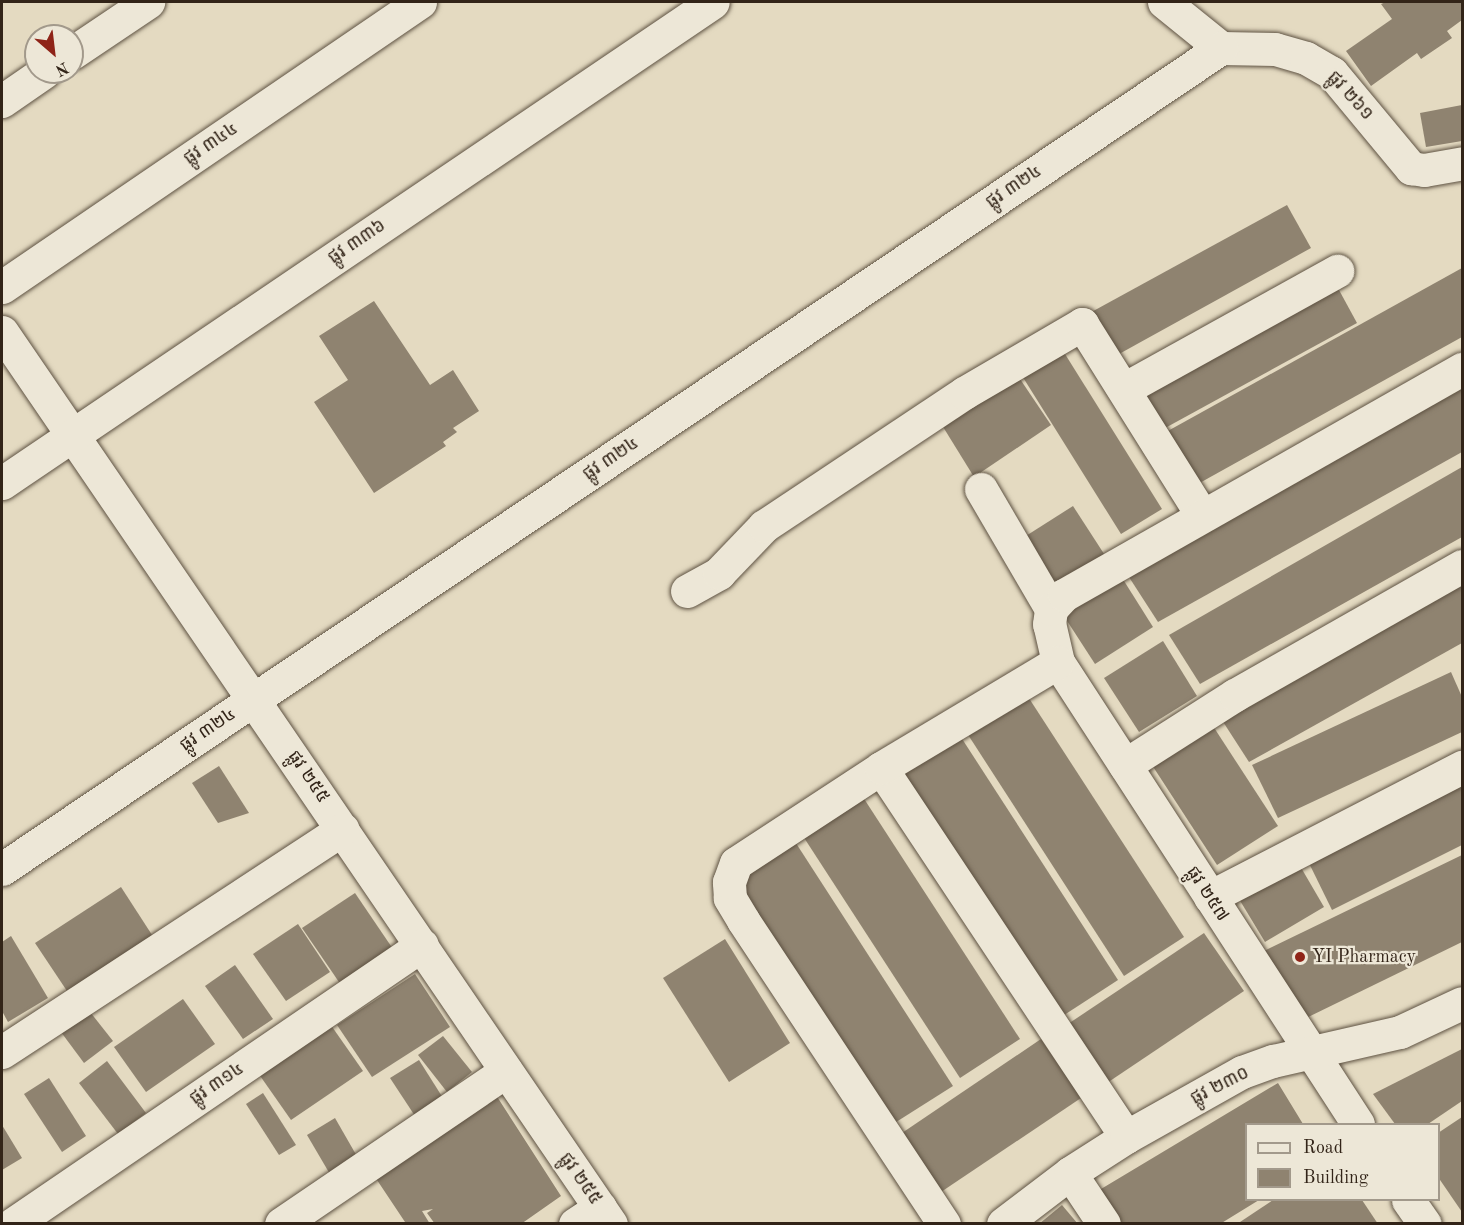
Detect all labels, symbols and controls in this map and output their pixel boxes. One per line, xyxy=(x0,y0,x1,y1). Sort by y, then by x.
north arrow xyxy=(24,24,84,84)
text: N xyxy=(52,58,71,78)
street label: ផ្លូវ ២៦១ xyxy=(1322,67,1378,125)
street label: ផ្លូវ ៣៤៤ xyxy=(180,118,242,170)
street label: ផ្លូវ ៣២៤ xyxy=(982,160,1046,214)
street label: ផ្លូវ ៣៣៦ xyxy=(324,215,390,269)
street label: ផ្លូវ ៣២៤ xyxy=(579,432,643,486)
street label: ផ្លូវ ៣២៤ xyxy=(176,703,240,757)
street label: ផ្លូវ ២៥៥ xyxy=(283,747,333,807)
street label: ផ្លូវ ២៥៧ xyxy=(1181,862,1233,926)
place label: YI Pharmacy xyxy=(1312,946,1416,968)
marker: YI Pharmacy xyxy=(1293,950,1307,964)
street label: ផ្លូវ ៣១៤ xyxy=(186,1058,248,1110)
street label: ផ្លូវ ២៣០ xyxy=(1187,1062,1253,1110)
legend xyxy=(1245,1123,1440,1201)
text: Road xyxy=(1303,1139,1343,1157)
street label: ផ្លូវ ២៥៥ xyxy=(554,1149,606,1209)
text: Building xyxy=(1303,1169,1368,1187)

